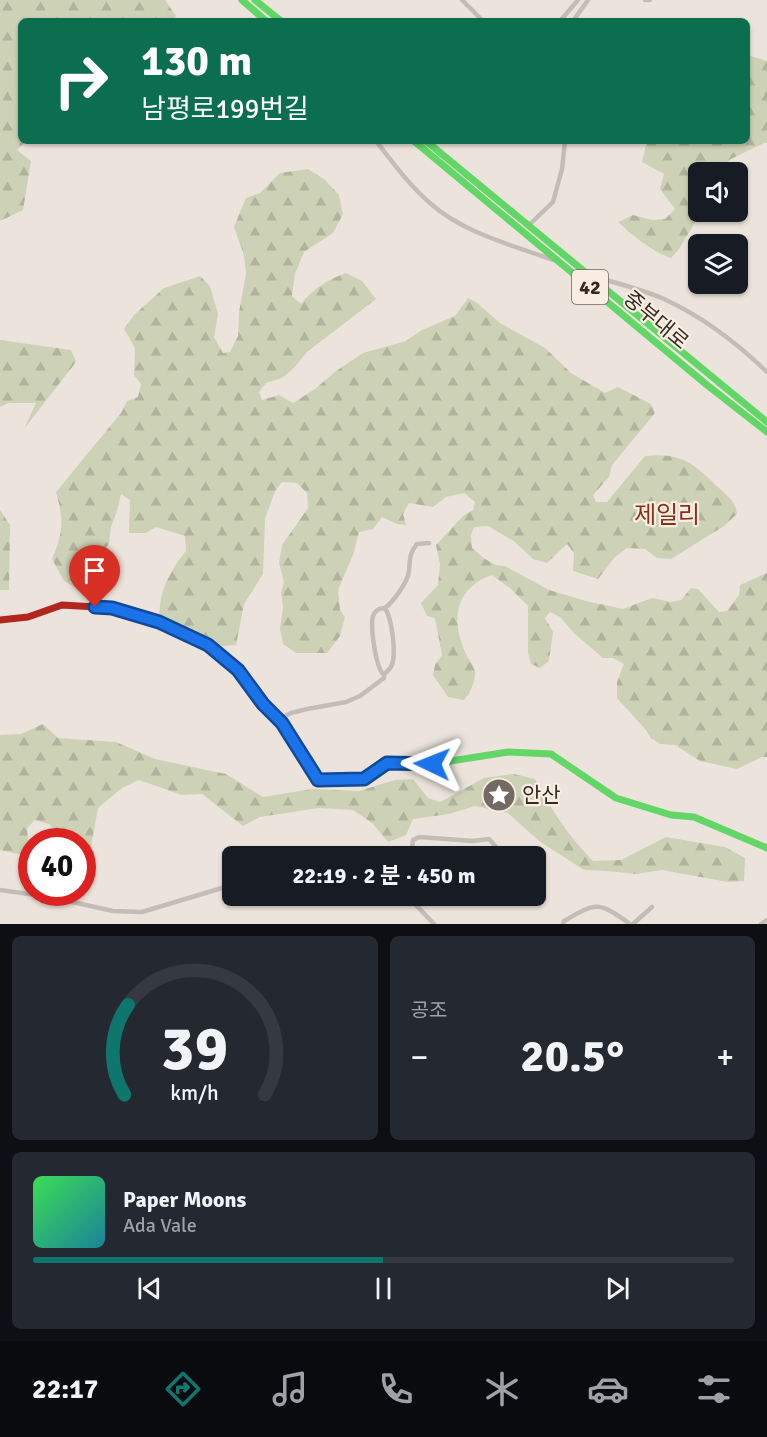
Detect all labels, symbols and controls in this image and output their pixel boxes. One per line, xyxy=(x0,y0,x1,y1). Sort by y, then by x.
text: 130 m xyxy=(141,36,252,87)
icon: right xyxy=(42,42,120,120)
text: 남평로199번길 xyxy=(141,93,309,126)
map controls xyxy=(688,162,748,294)
button: sound xyxy=(688,162,748,222)
button: layers xyxy=(688,234,748,294)
road number: 42 xyxy=(572,270,608,304)
street label: 중부대로 xyxy=(618,285,694,355)
district label: 제일리 xyxy=(634,500,700,530)
pin xyxy=(69,545,120,607)
icon: arrive xyxy=(78,554,111,587)
position arrow xyxy=(400,732,464,796)
place icon: 안산 xyxy=(481,777,517,813)
place label: 안산 xyxy=(522,782,561,808)
speed limit sign: 40 xyxy=(18,828,96,906)
text: 22:19 · 2 분 · 450 m xyxy=(292,862,476,889)
text: 공조 xyxy=(411,998,447,1023)
text: 39 xyxy=(161,1010,228,1087)
text: 20.5° xyxy=(520,1029,624,1084)
text: − xyxy=(411,1037,428,1078)
text: + xyxy=(716,1037,734,1078)
text: km/h xyxy=(170,1080,219,1106)
text: Paper Moons xyxy=(123,1186,246,1213)
text: Ada Vale xyxy=(123,1213,197,1238)
icon: previous xyxy=(133,1272,166,1305)
icon: pause xyxy=(367,1272,400,1305)
icon: next xyxy=(601,1272,634,1305)
icon: directions xyxy=(162,1368,204,1410)
icon: music xyxy=(269,1368,311,1410)
icon: phone xyxy=(375,1368,417,1410)
icon: climate xyxy=(481,1368,523,1410)
icon: car xyxy=(587,1368,629,1410)
icon: filters xyxy=(693,1368,735,1410)
text: 22:17 xyxy=(32,1373,98,1406)

